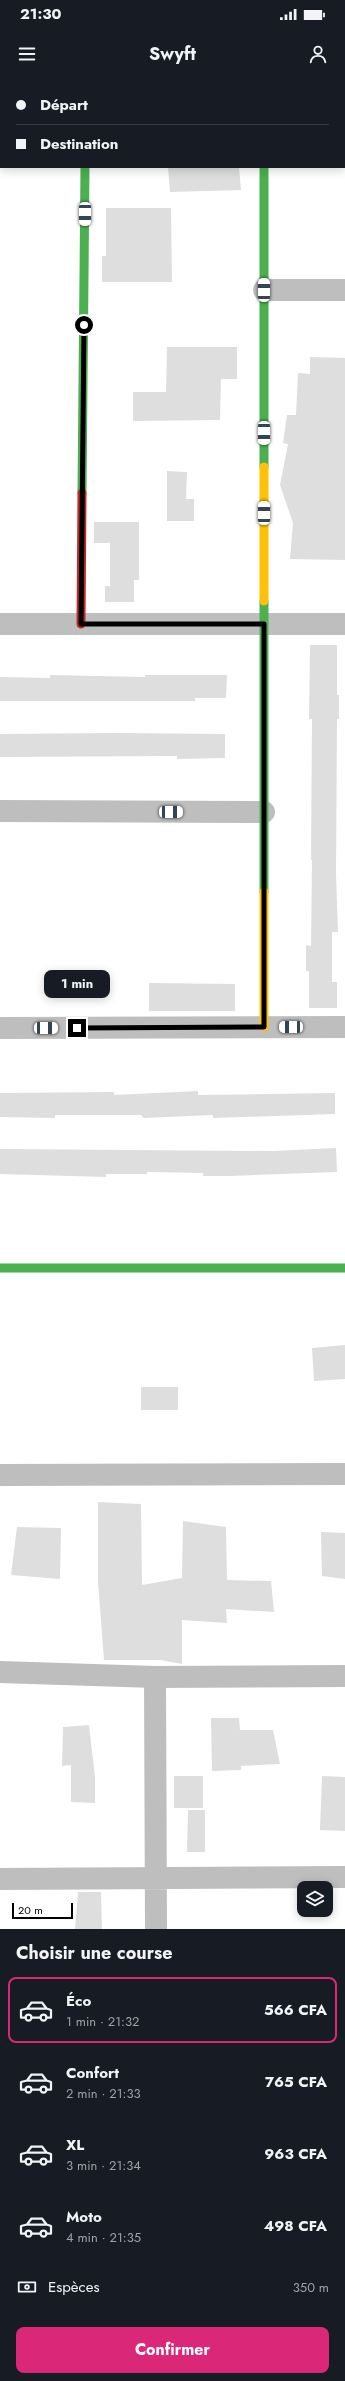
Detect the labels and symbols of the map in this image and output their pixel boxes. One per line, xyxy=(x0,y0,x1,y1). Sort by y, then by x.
car xyxy=(79,202,91,226)
car xyxy=(258,278,270,302)
route start xyxy=(75,316,93,334)
car xyxy=(258,421,270,445)
car xyxy=(258,501,270,525)
car xyxy=(159,806,183,818)
callout: 1 min xyxy=(44,970,110,998)
route end xyxy=(68,1019,86,1037)
car xyxy=(279,1021,303,1033)
car xyxy=(34,1022,58,1034)
scale bar xyxy=(12,1901,73,1920)

